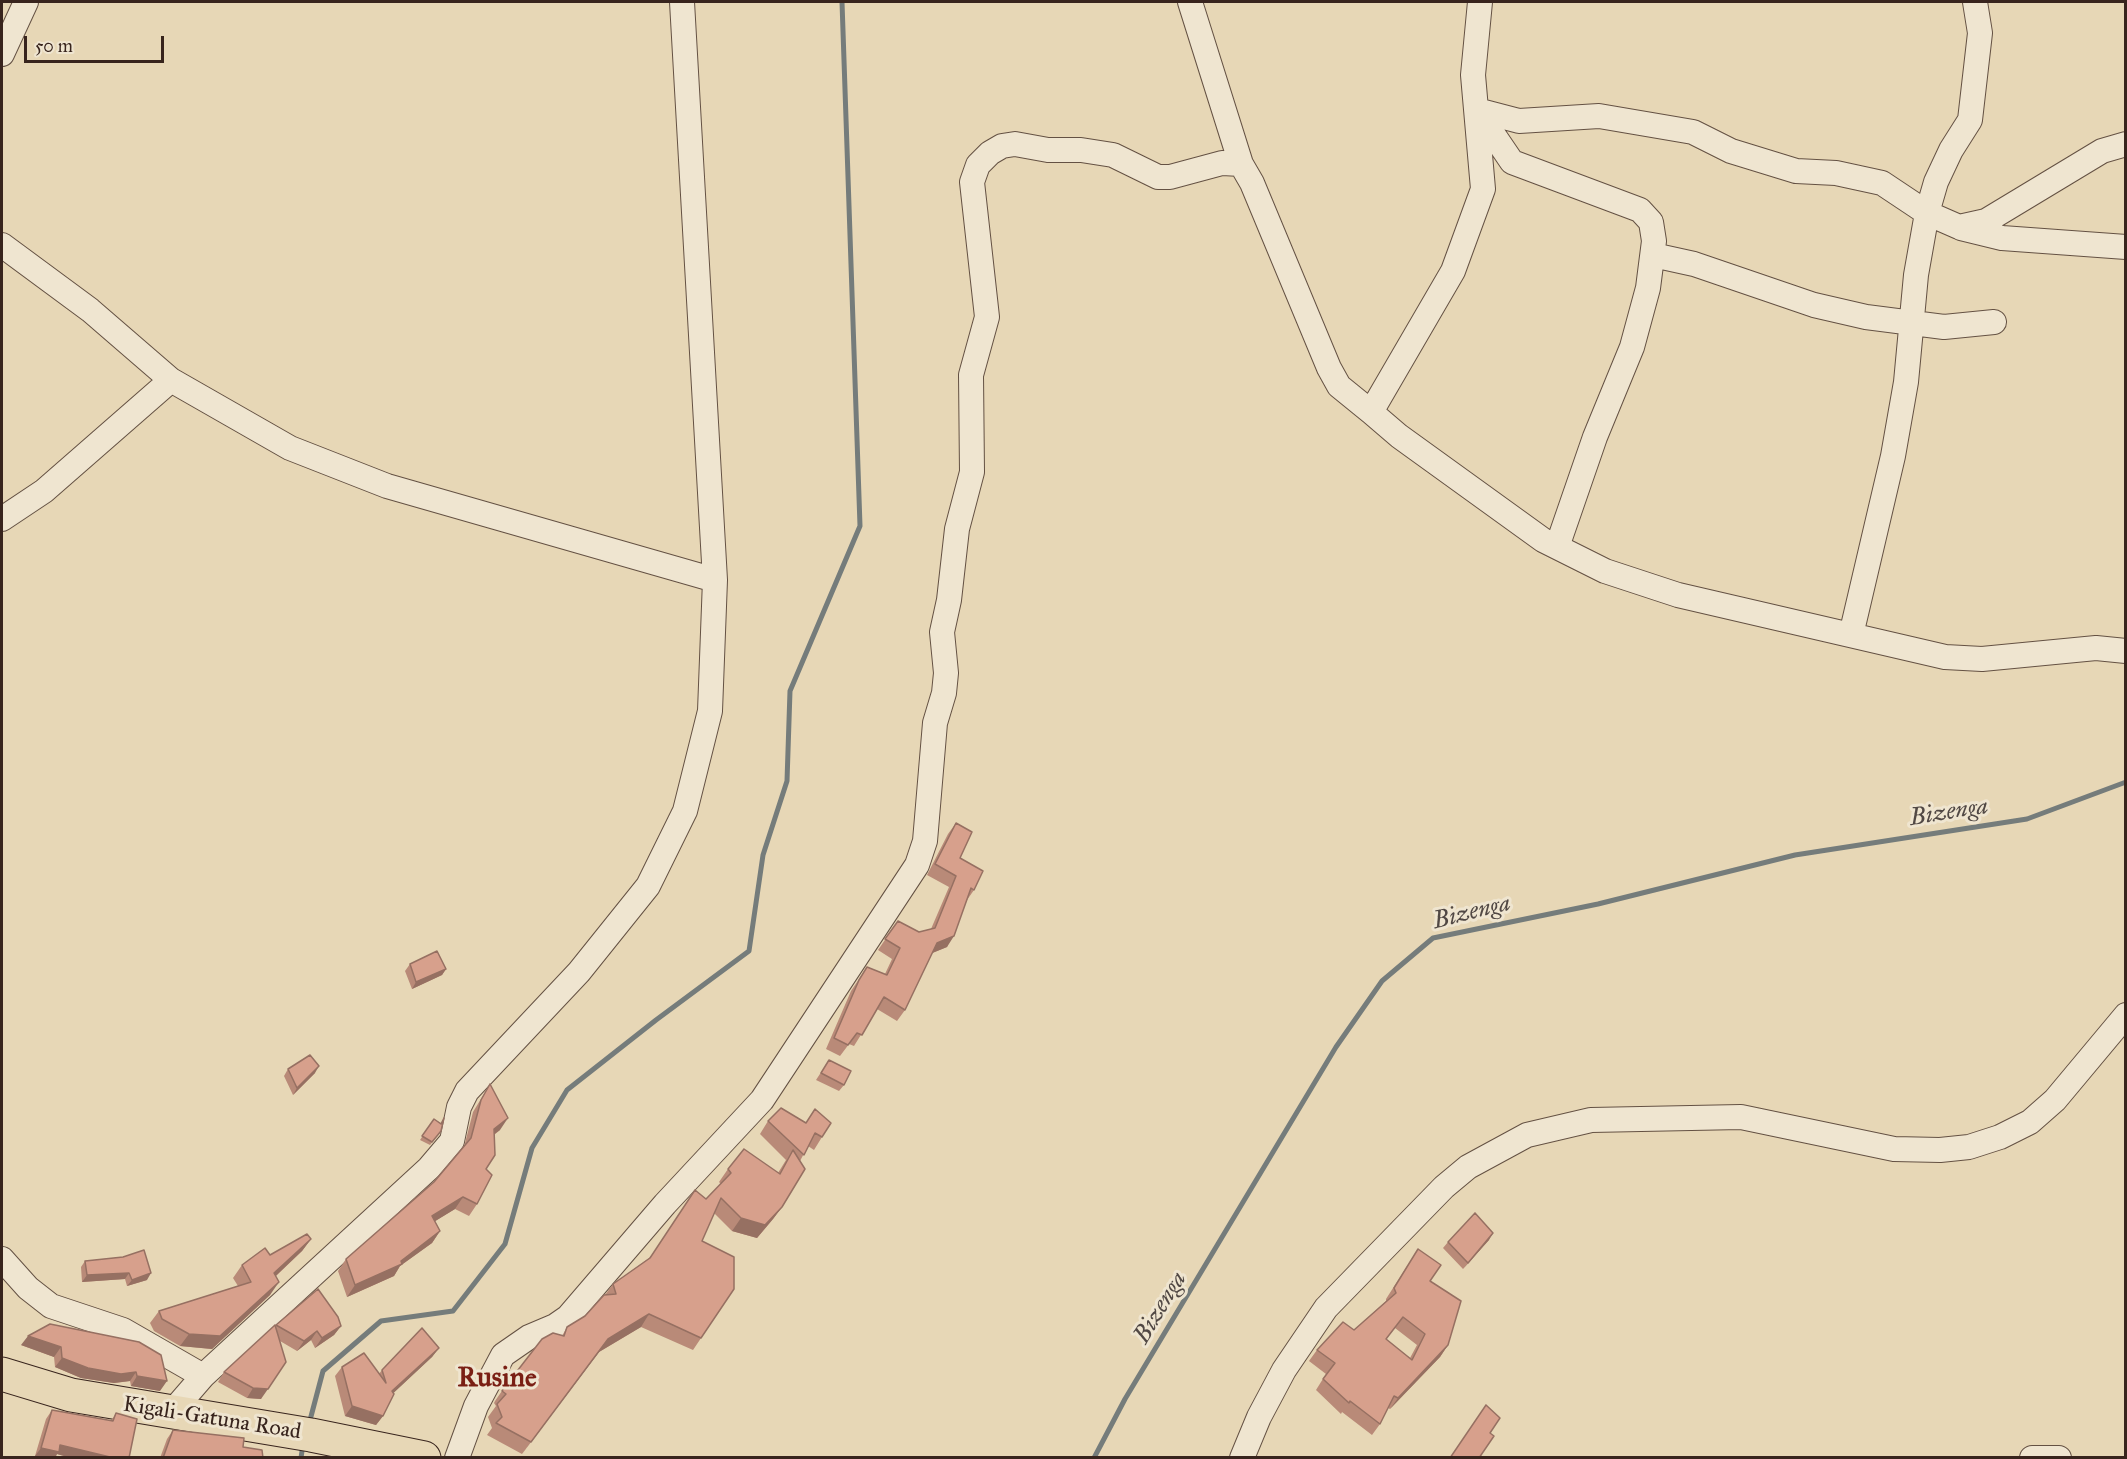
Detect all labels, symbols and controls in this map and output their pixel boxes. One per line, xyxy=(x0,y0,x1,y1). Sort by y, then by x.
scale bar xyxy=(27,24,166,62)
text: 50 m xyxy=(35,35,73,57)
water label: Bizenga xyxy=(1908,793,1990,833)
water label: Bizenga xyxy=(1430,890,1514,936)
water label: Bizenga xyxy=(1128,1267,1194,1349)
district label: Rusine xyxy=(457,1362,537,1396)
street label: Kigali-Gatuna Road xyxy=(121,1392,303,1446)

